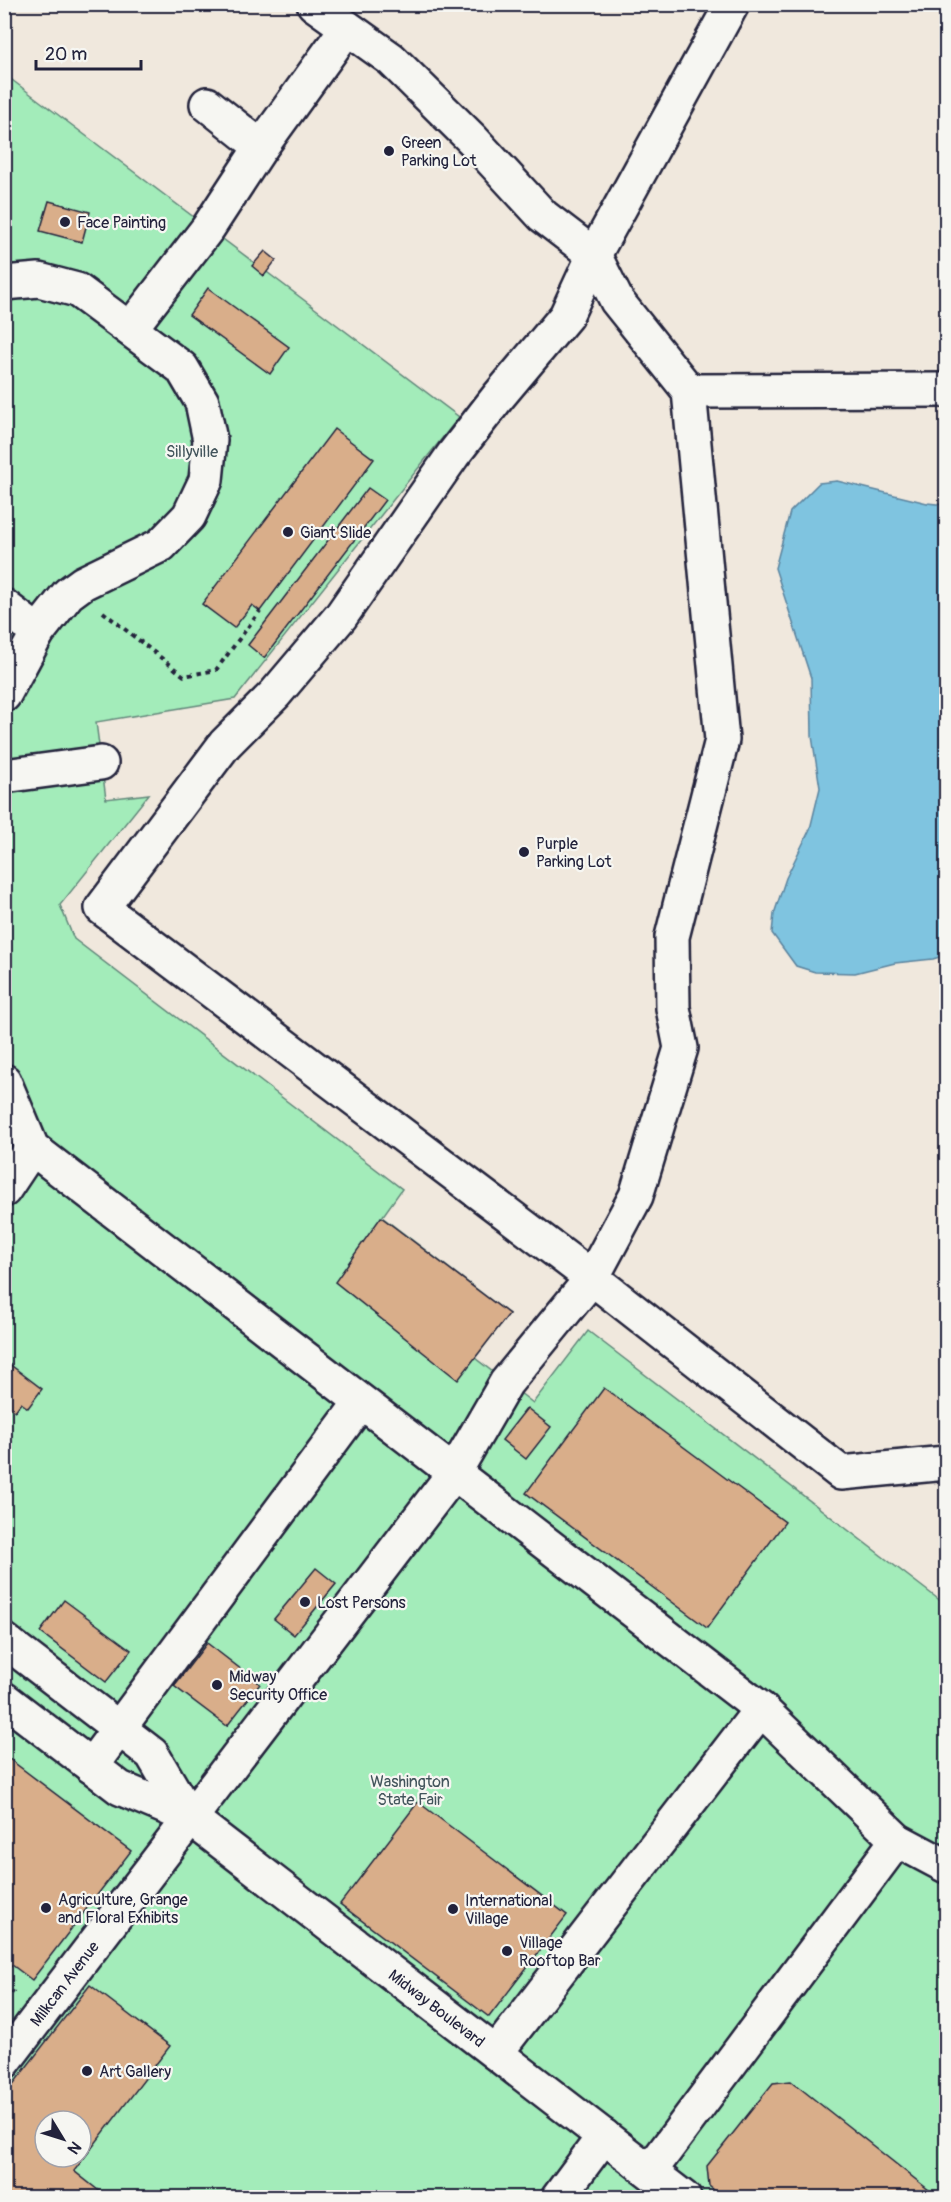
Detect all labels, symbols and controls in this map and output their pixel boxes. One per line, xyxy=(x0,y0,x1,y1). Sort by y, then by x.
scale bar xyxy=(36,33,141,71)
text: 20 m xyxy=(45,43,87,66)
place label: Green Parking Lot xyxy=(401,133,477,171)
marker: Green Parking Lot xyxy=(382,144,396,158)
place label: Face Painting xyxy=(77,213,166,233)
marker: Face Painting xyxy=(58,215,72,229)
park label: Sillyville xyxy=(166,442,218,462)
place label: Giant Slide xyxy=(300,523,371,543)
marker: Giant Slide xyxy=(281,525,295,539)
place label: Purple Parking Lot xyxy=(536,834,612,872)
marker: Purple Parking Lot xyxy=(517,845,531,859)
place label: Lost Persons xyxy=(317,1593,406,1613)
marker: Lost Persons xyxy=(298,1595,312,1609)
place label: Midway Security Office xyxy=(229,1667,327,1705)
marker: Midway Security Office xyxy=(210,1678,224,1692)
park label: Washington State Fair xyxy=(370,1772,450,1810)
place label: Agriculture, Grange and Floral Exhibits xyxy=(58,1890,188,1928)
place label: International Village xyxy=(465,1891,553,1929)
marker: Agriculture, Grange and Floral Exhibits xyxy=(39,1901,53,1915)
marker: International Village xyxy=(446,1902,460,1916)
place label: Village Rooftop Bar xyxy=(519,1933,601,1971)
street label: Milkcan Avenue xyxy=(26,1937,104,2030)
marker: Village Rooftop Bar xyxy=(500,1944,514,1958)
street label: Midway Boulevard xyxy=(384,1965,489,2052)
place label: Art Gallery xyxy=(99,2062,171,2082)
marker: Art Gallery xyxy=(80,2064,94,2078)
north arrow xyxy=(33,2109,93,2169)
text: N xyxy=(63,2137,85,2158)

